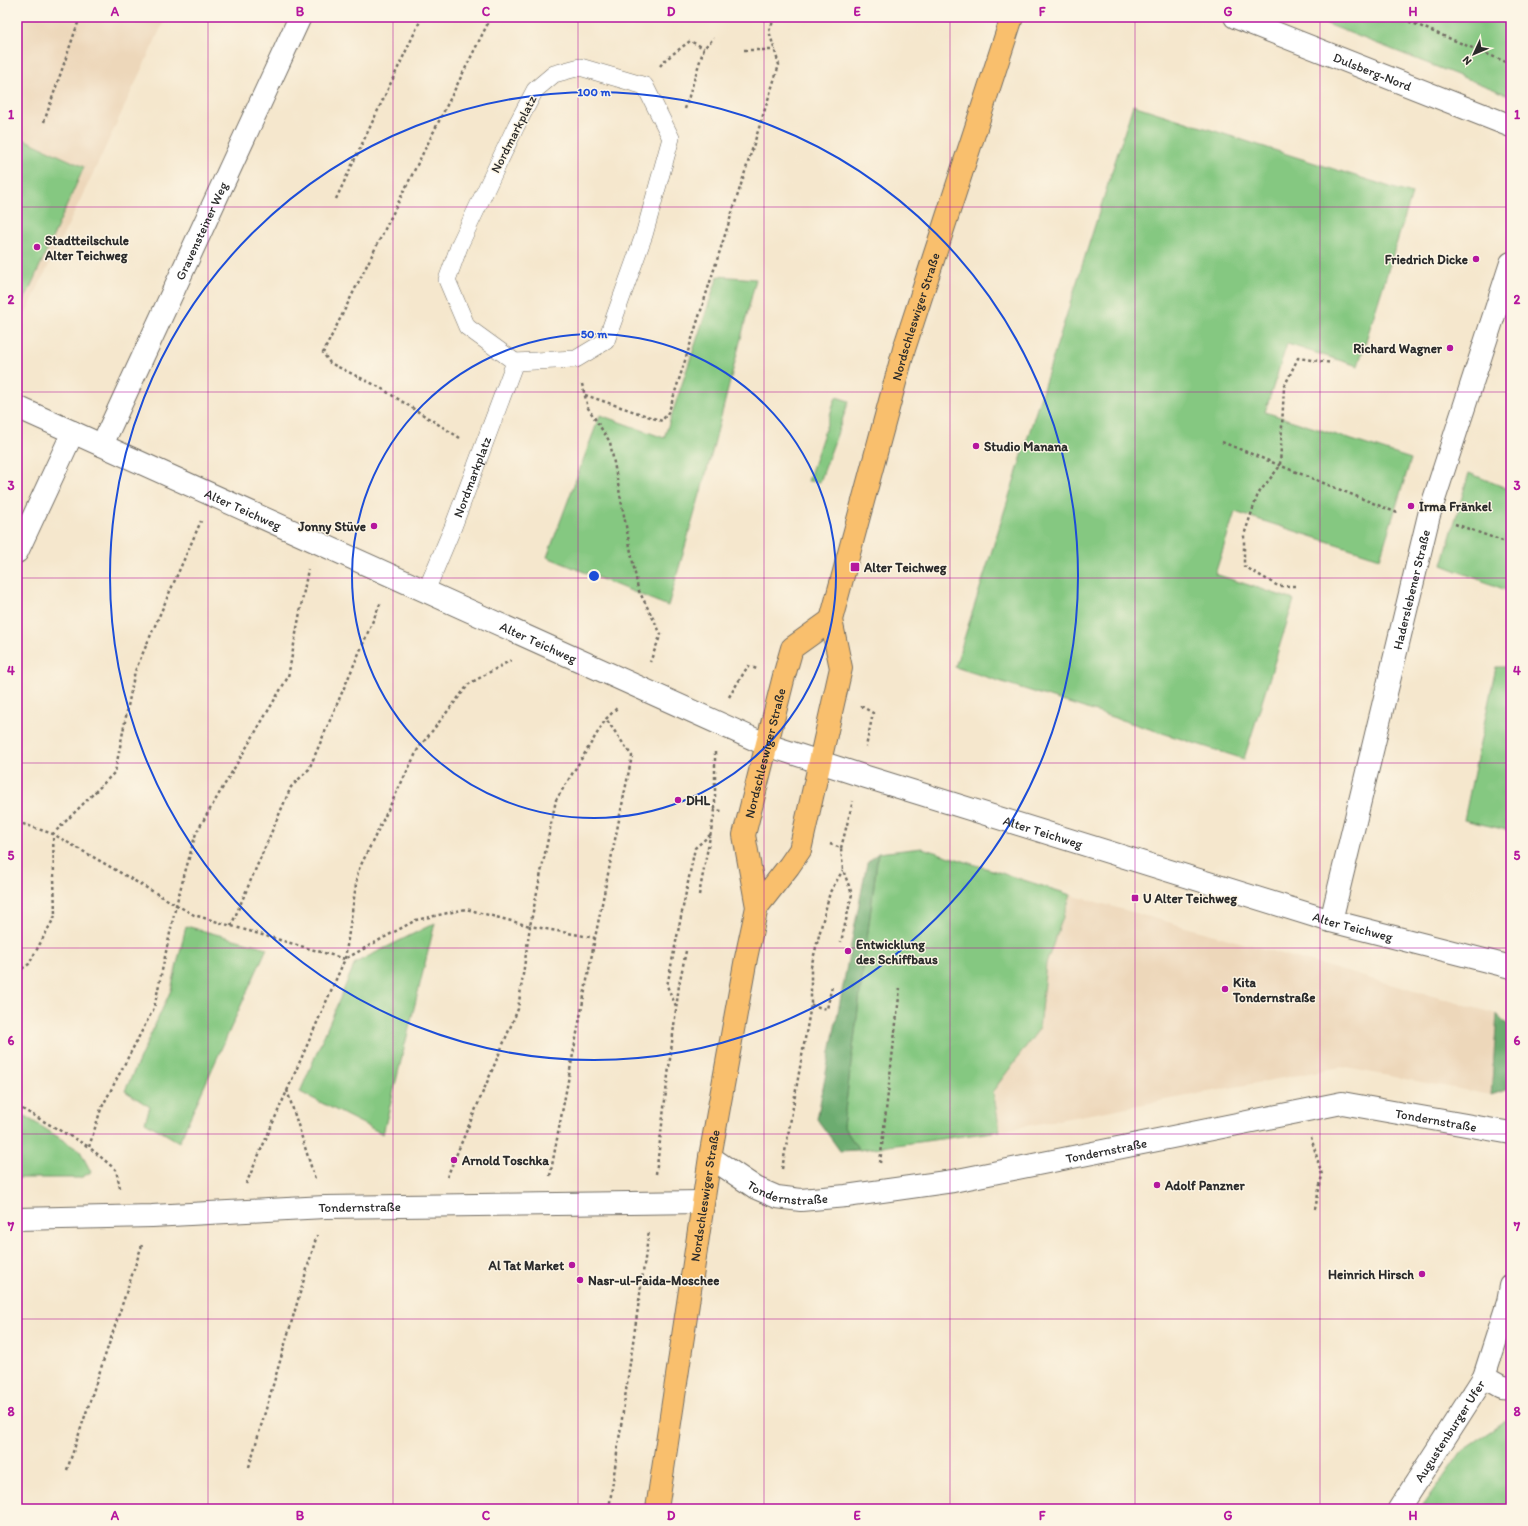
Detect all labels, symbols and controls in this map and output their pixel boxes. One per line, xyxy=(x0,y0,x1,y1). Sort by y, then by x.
text: A xyxy=(110,4,120,19)
text: B xyxy=(296,4,305,19)
text: C xyxy=(482,4,491,19)
text: D xyxy=(667,4,676,19)
text: E xyxy=(853,4,861,19)
text: F xyxy=(1039,4,1046,19)
text: G xyxy=(1224,4,1233,19)
text: H xyxy=(1409,4,1418,19)
north arrow xyxy=(1454,34,1494,74)
street label: Dulsberg-Nord xyxy=(1331,50,1414,94)
text: N xyxy=(1460,53,1474,68)
text: 100 m xyxy=(577,85,611,99)
street label: Nordmarkplatz xyxy=(487,93,539,175)
text: 1 xyxy=(8,107,14,122)
text: 1 xyxy=(1514,107,1520,122)
street label: Gravensteiner Weg xyxy=(172,179,231,282)
place label: Stadtteilschule Alter Teichweg xyxy=(44,233,129,264)
marker: Stadtteilschule Alter Teichweg xyxy=(32,242,42,252)
street label: Nordschleswiger Straße xyxy=(889,251,943,382)
place label: Friedrich Dicke xyxy=(1385,252,1468,267)
marker: Friedrich Dicke xyxy=(1471,254,1481,264)
text: 2 xyxy=(8,292,15,307)
text: 2 xyxy=(1514,292,1521,307)
text: 50 m xyxy=(581,327,608,341)
place label: Richard Wagner xyxy=(1353,341,1443,357)
marker: Richard Wagner xyxy=(1445,343,1455,353)
street label: Nordmarkplatz xyxy=(450,435,494,519)
place label: Studio Manana xyxy=(984,439,1068,454)
marker: Studio Manana xyxy=(971,441,981,451)
text: 3 xyxy=(7,478,15,493)
text: 3 xyxy=(1513,478,1521,493)
street label: Alter Teichweg xyxy=(202,486,284,533)
place label: Irma Fränkel xyxy=(1419,499,1492,514)
marker: Irma Fränkel xyxy=(1406,501,1416,511)
place label: Jonny Stüve xyxy=(297,519,366,535)
marker: Jonny Stüve xyxy=(369,521,379,531)
street label: Haderslebener Straße xyxy=(1390,528,1433,651)
place label: Alter Teichweg xyxy=(863,560,947,576)
marker: Alter Teichweg xyxy=(849,561,861,573)
centre of rings xyxy=(587,569,601,583)
street label: Alter Teichweg xyxy=(498,619,579,666)
text: 4 xyxy=(7,663,15,678)
text: 4 xyxy=(1513,663,1521,678)
street label: Nordschleswiger Straße xyxy=(742,687,789,820)
place label: DHL xyxy=(686,793,711,808)
marker: DHL xyxy=(673,795,683,805)
street label: Alter Teichweg xyxy=(1001,813,1085,852)
text: 5 xyxy=(8,848,15,863)
text: 5 xyxy=(1514,848,1521,863)
place label: U Alter Teichweg xyxy=(1143,891,1237,907)
marker: U Alter Teichweg xyxy=(1130,893,1140,903)
street label: Alter Teichweg xyxy=(1311,909,1395,945)
place label: Entwicklung des Schiffbaus xyxy=(856,937,938,967)
marker: Entwicklung des Schiffbaus xyxy=(843,946,853,956)
place label: Kita Tondernstraße xyxy=(1232,975,1315,1005)
marker: Kita Tondernstraße xyxy=(1220,984,1230,994)
text: 6 xyxy=(8,1033,15,1048)
text: 6 xyxy=(1514,1033,1521,1048)
street label: Tondernstraße xyxy=(1394,1106,1478,1135)
street label: Nordschleswiger Straße xyxy=(687,1128,723,1263)
street label: Tondernstraße xyxy=(1064,1135,1148,1166)
place label: Arnold Toschka xyxy=(461,1153,549,1168)
marker: Arnold Toschka xyxy=(449,1155,459,1165)
street label: Tondernstraße xyxy=(744,1177,828,1208)
place label: Adolf Panzner xyxy=(1164,1178,1245,1193)
marker: Adolf Panzner xyxy=(1152,1180,1162,1190)
street label: Tondernstraße xyxy=(318,1199,401,1215)
text: 7 xyxy=(7,1219,15,1234)
text: 7 xyxy=(1513,1219,1521,1234)
place label: Al Tat Market xyxy=(488,1258,564,1273)
marker: Al Tat Market xyxy=(567,1260,577,1270)
place label: Heinrich Hirsch xyxy=(1328,1267,1414,1282)
marker: Heinrich Hirsch xyxy=(1417,1269,1427,1279)
place label: Nasr-ul-Faida-Moschee xyxy=(588,1273,719,1288)
marker: Nasr-ul-Faida-Moschee xyxy=(575,1275,585,1285)
street label: Augustenburger Ufer xyxy=(1411,1377,1489,1485)
text: 8 xyxy=(7,1404,15,1419)
text: 8 xyxy=(1513,1404,1521,1419)
text: A xyxy=(110,1508,120,1523)
text: B xyxy=(296,1508,305,1523)
text: C xyxy=(482,1508,491,1523)
text: D xyxy=(667,1508,676,1523)
text: E xyxy=(853,1508,861,1523)
text: F xyxy=(1039,1508,1046,1523)
text: G xyxy=(1224,1508,1233,1523)
text: H xyxy=(1409,1508,1418,1523)

